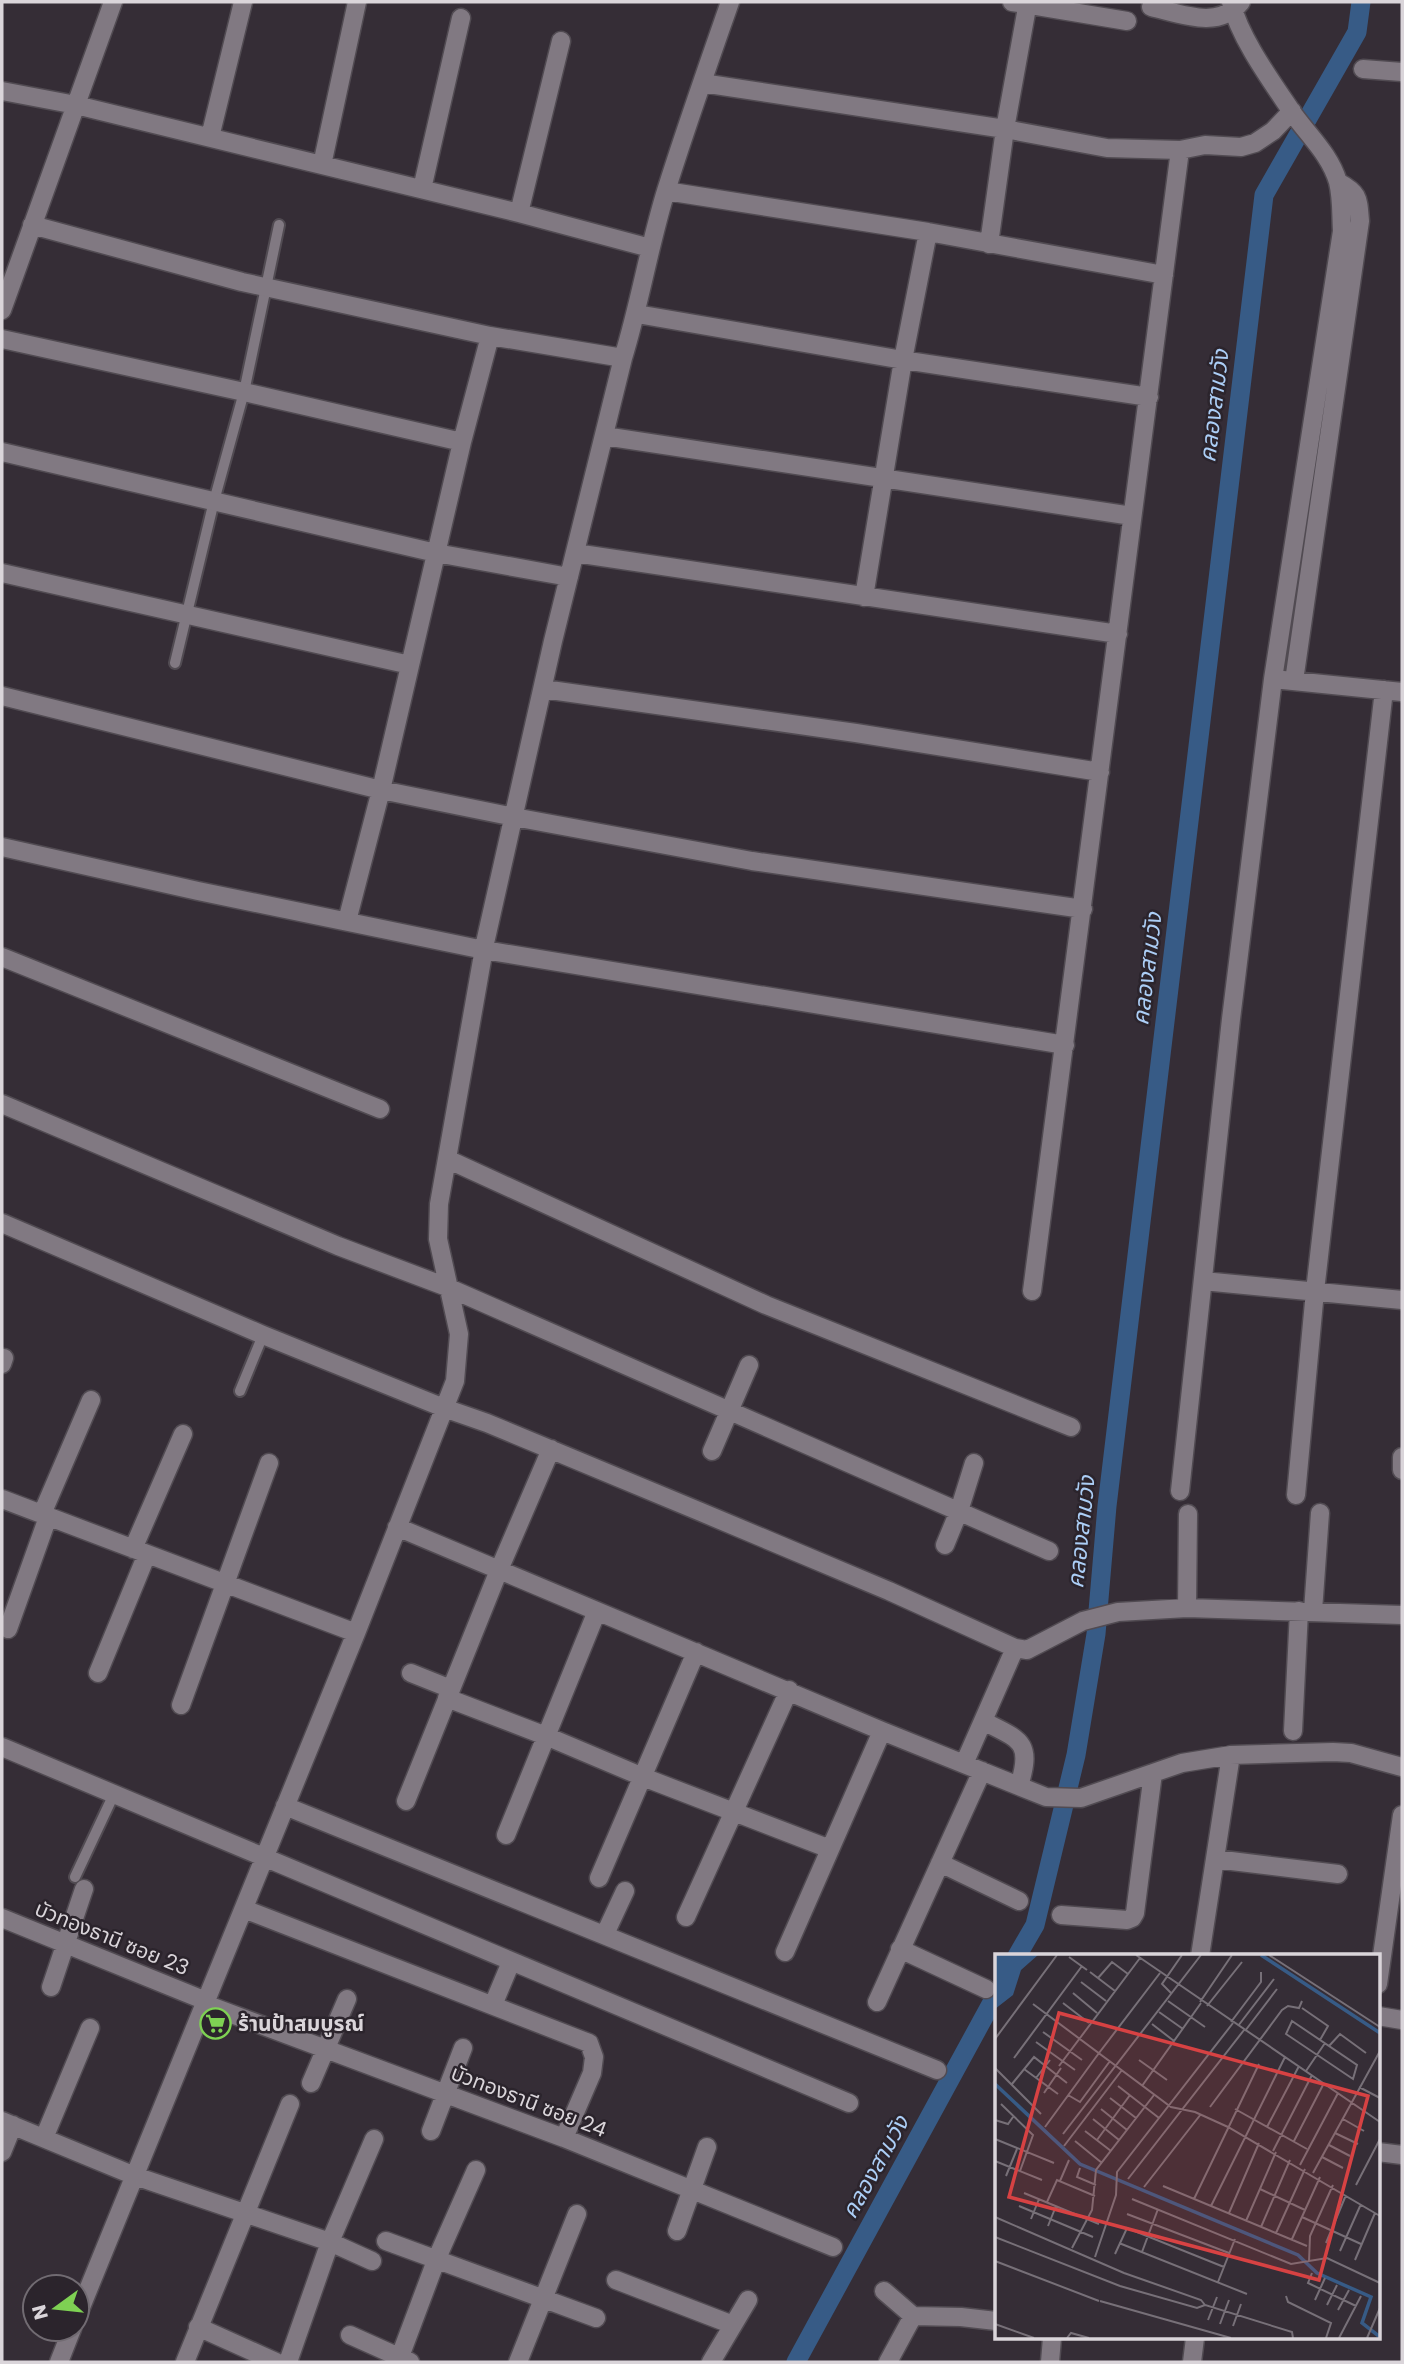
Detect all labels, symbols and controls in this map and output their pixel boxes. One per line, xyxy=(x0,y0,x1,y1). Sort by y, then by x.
water label: คลองสามวัง xyxy=(1191,346,1237,464)
water label: คลองสามวัง xyxy=(1124,909,1170,1027)
water label: คลองสามวัง xyxy=(1059,1472,1103,1590)
street label: บัวทองธานี ซอย 23 xyxy=(31,1894,193,1982)
inset map xyxy=(995,1954,1380,2340)
supermarket icon: ร้านป้าสมบูรณ์ xyxy=(198,2006,232,2040)
place label: ร้านป้าสมบูรณ์ xyxy=(238,2009,364,2038)
street label: บัวทองธานี ซอย 24 xyxy=(447,2058,611,2144)
water label: คลองสามวัง xyxy=(834,2108,917,2224)
north arrow xyxy=(21,2273,91,2343)
text: N xyxy=(25,2302,55,2323)

